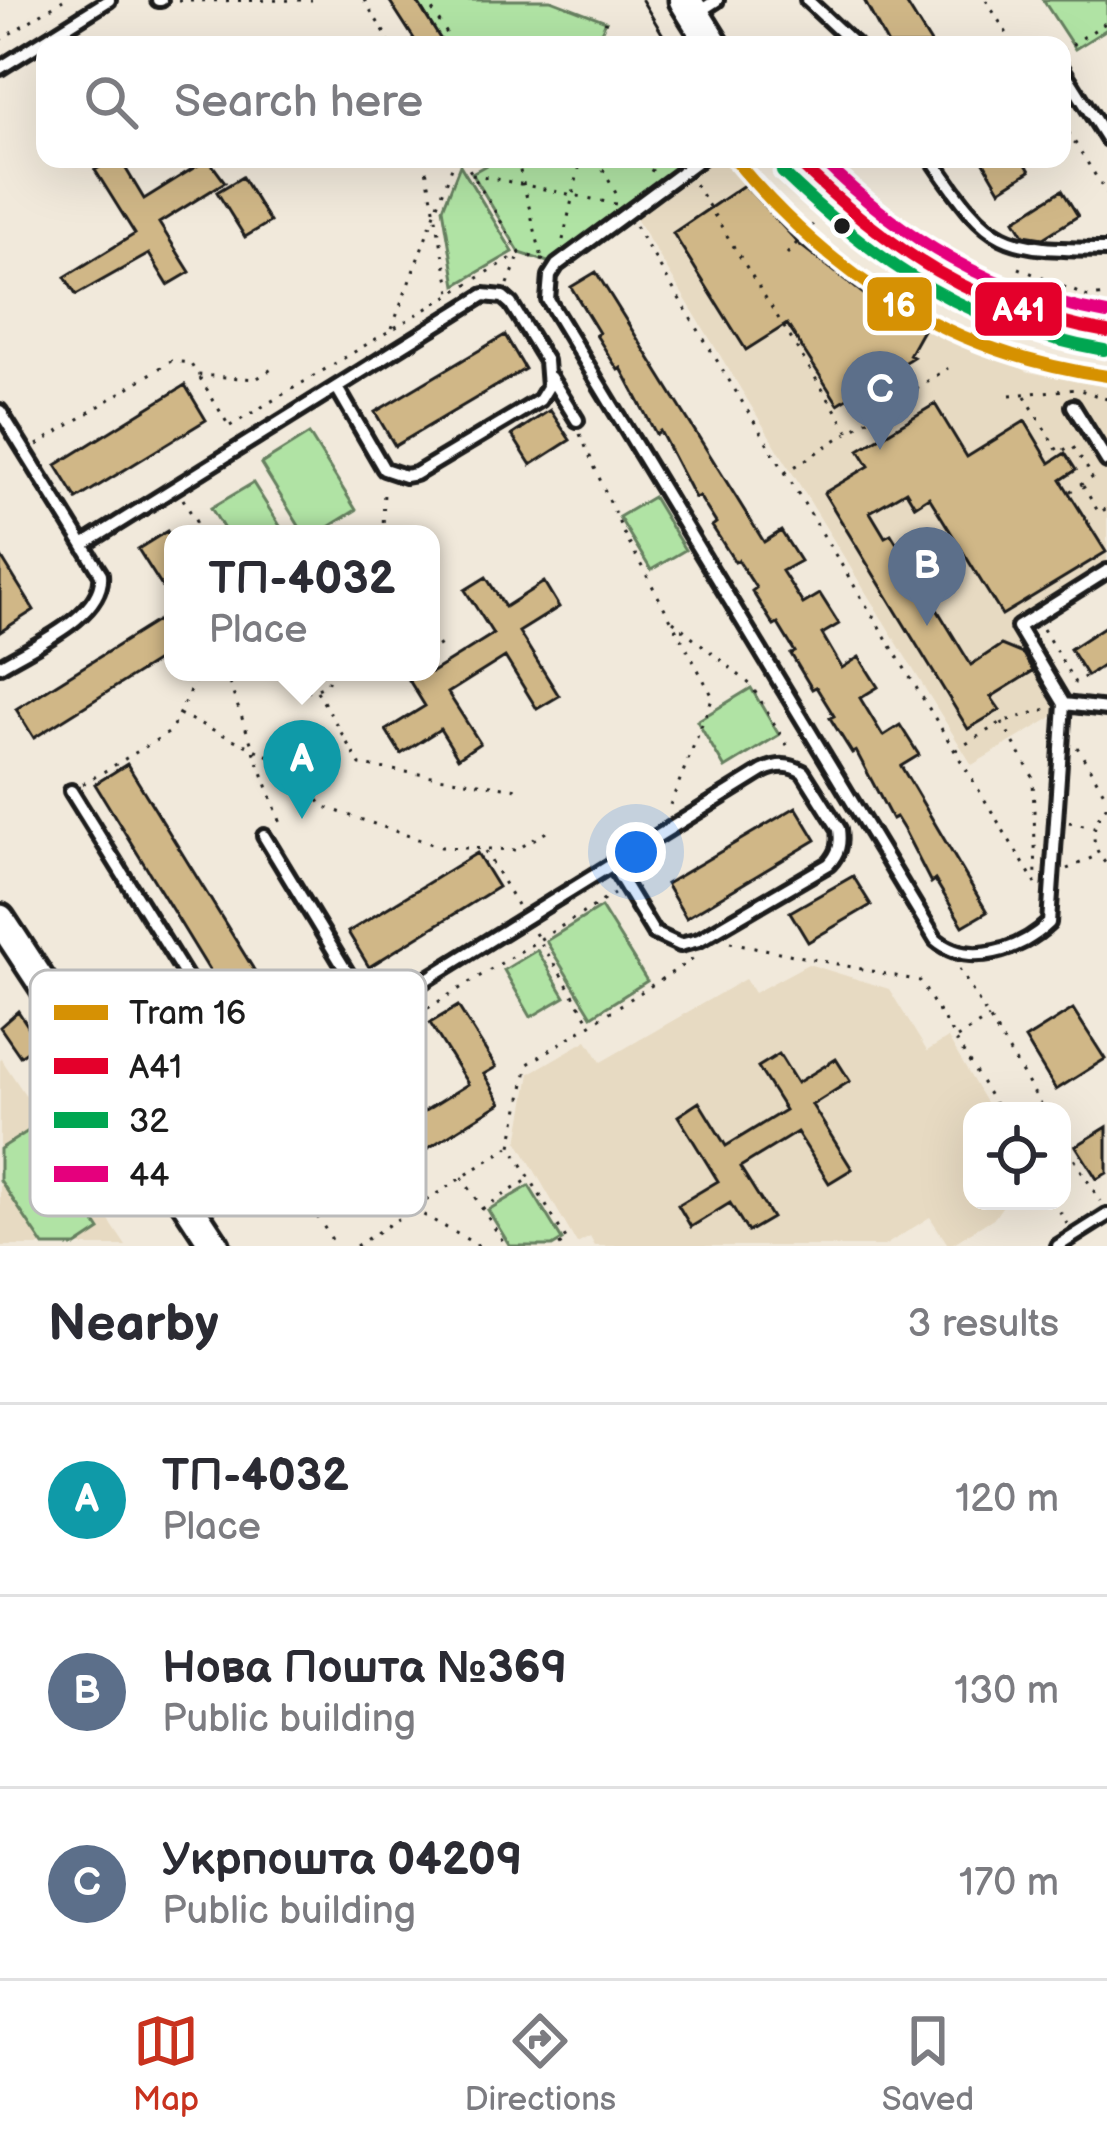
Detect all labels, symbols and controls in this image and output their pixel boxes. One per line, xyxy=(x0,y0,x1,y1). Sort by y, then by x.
search box xyxy=(36,36,1071,168)
icon: search xyxy=(78,69,144,135)
text: Search here xyxy=(174,75,423,130)
unlabelled marker xyxy=(831,215,853,237)
line badge: 16 xyxy=(865,275,934,333)
line badge: A41 xyxy=(973,280,1064,338)
text: 16 xyxy=(882,286,916,326)
text: A41 xyxy=(992,291,1045,331)
pin: C xyxy=(841,351,919,450)
popup xyxy=(164,525,440,681)
pin: B xyxy=(888,527,966,626)
text: ТП-4032 xyxy=(208,552,396,607)
text: Place xyxy=(208,607,307,654)
pin: A xyxy=(263,720,341,819)
your location xyxy=(606,822,666,882)
legend xyxy=(30,970,426,1216)
text: Tram 16 xyxy=(129,994,246,1034)
text: A41 xyxy=(129,1048,182,1088)
text: 32 xyxy=(129,1102,169,1142)
map controls xyxy=(963,1102,1071,1210)
button: locate xyxy=(963,1102,1071,1210)
text: 44 xyxy=(129,1156,169,1196)
text: Nearby xyxy=(48,1294,219,1355)
text: 3 results xyxy=(907,1301,1059,1348)
text: ТП-4032 xyxy=(162,1449,349,1504)
text: A xyxy=(75,1476,99,1523)
text: 120 m xyxy=(955,1476,1059,1523)
text: Place xyxy=(162,1504,261,1551)
text: Нова Пошта №369 xyxy=(162,1641,567,1696)
text: B xyxy=(73,1668,101,1715)
text: 130 m xyxy=(954,1668,1059,1715)
text: Public building xyxy=(162,1696,416,1743)
text: Укрпошта 04209 xyxy=(162,1833,522,1888)
text: C xyxy=(73,1860,101,1907)
text: 170 m xyxy=(959,1860,1059,1907)
text: Public building xyxy=(162,1888,416,1935)
tab: Map xyxy=(133,2008,199,2120)
tab: Directions xyxy=(464,2008,616,2120)
tab: Saved xyxy=(882,2008,974,2120)

